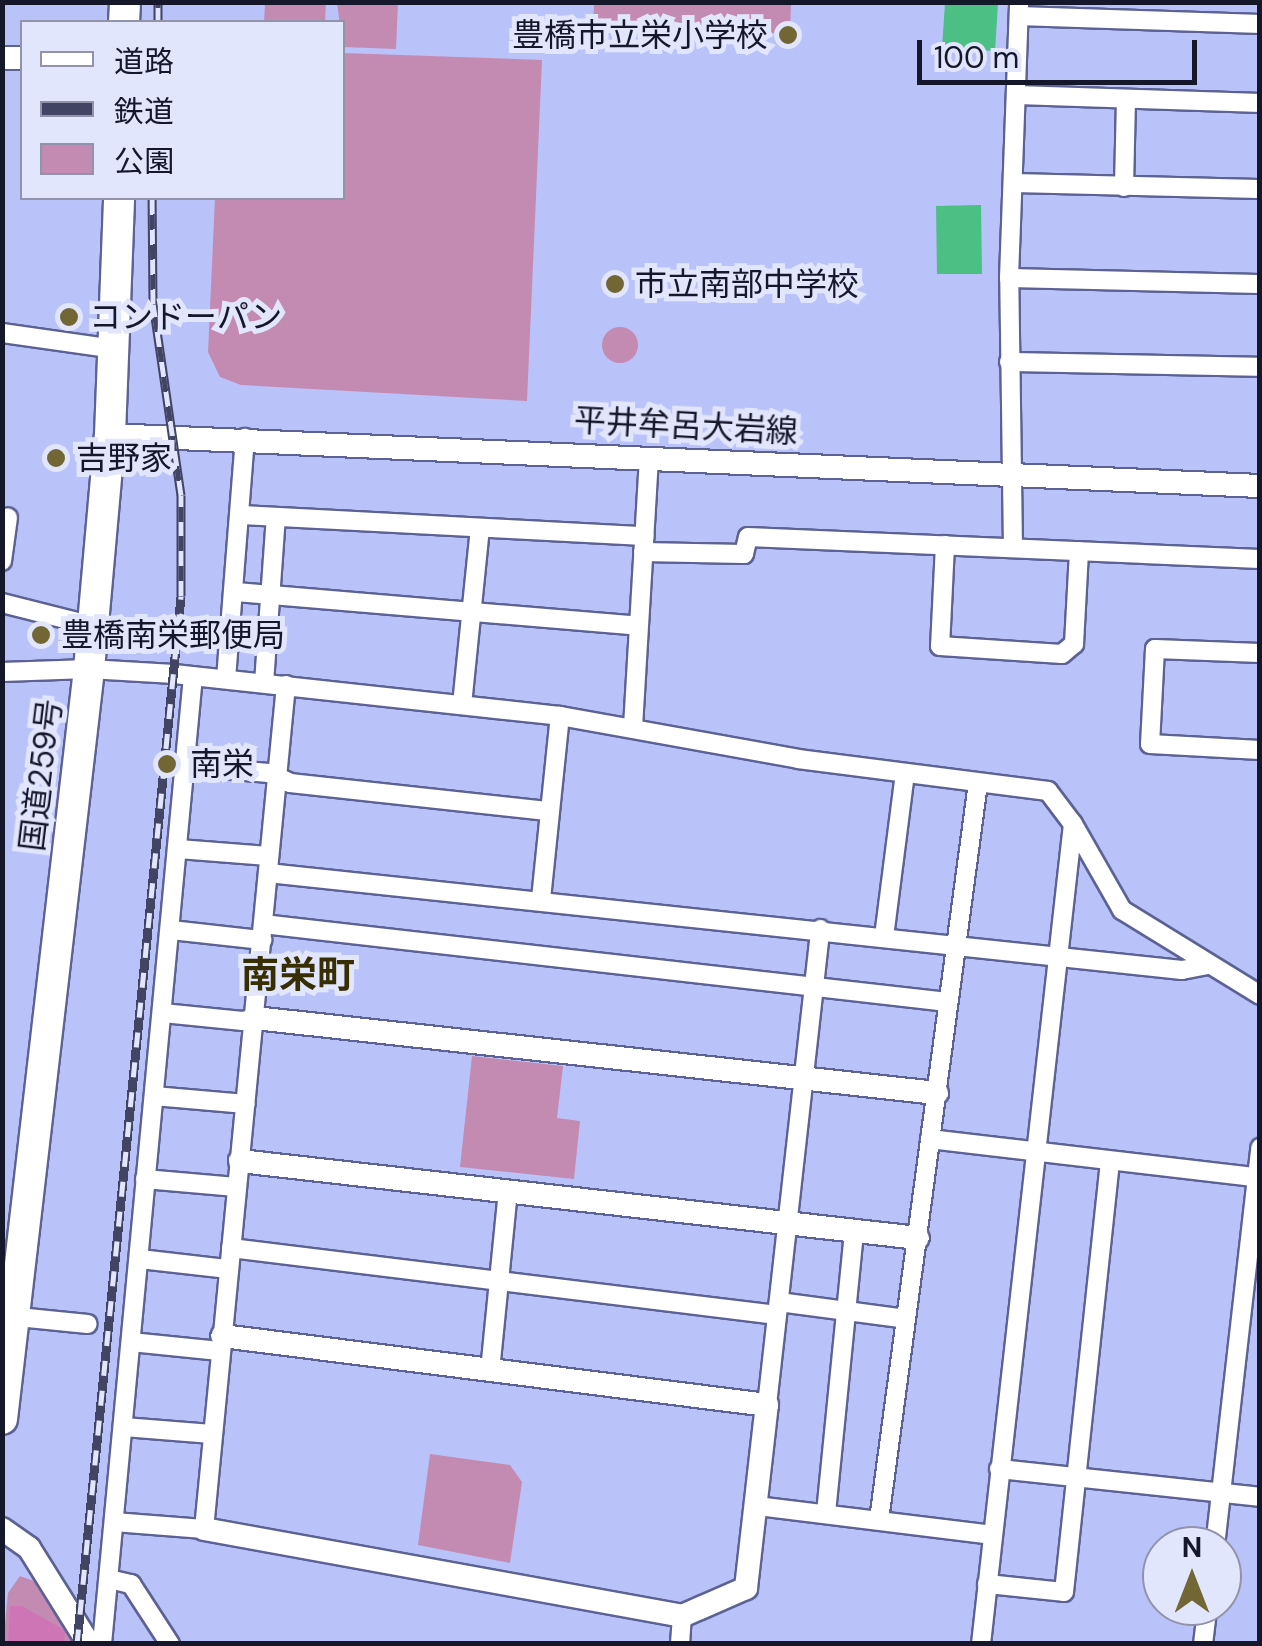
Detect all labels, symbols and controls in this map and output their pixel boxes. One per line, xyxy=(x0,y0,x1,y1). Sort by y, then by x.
place label: 豊橋市立栄小学校 xyxy=(512,16,768,54)
legend xyxy=(20,20,345,200)
scale bar xyxy=(922,20,1202,82)
marker: 豊橋市立栄小学校 xyxy=(777,24,799,46)
text: 100 m xyxy=(934,38,1019,77)
text: 道路 xyxy=(114,42,174,81)
text: 鉄道 xyxy=(114,92,174,131)
text: 公園 xyxy=(114,142,174,181)
place label: 市立南部中学校 xyxy=(635,265,859,303)
marker: 市立南部中学校 xyxy=(604,273,626,295)
place label: コンドーパン xyxy=(89,298,281,336)
marker: コンドーパン xyxy=(58,306,80,328)
street label: 平井牟呂大岩線 xyxy=(573,401,799,451)
place label: 吉野家 xyxy=(76,439,172,477)
marker: 吉野家 xyxy=(45,447,67,469)
place label: 豊橋南栄郵便局 xyxy=(61,616,285,654)
marker: 豊橋南栄郵便局 xyxy=(30,624,52,646)
street label: 国道259号 xyxy=(13,697,69,853)
place label: 南栄 xyxy=(190,745,254,783)
marker: 南栄 xyxy=(154,751,180,777)
district label: 南栄町 xyxy=(241,953,355,999)
north arrow xyxy=(1142,1526,1242,1626)
text: N xyxy=(1182,1529,1202,1566)

